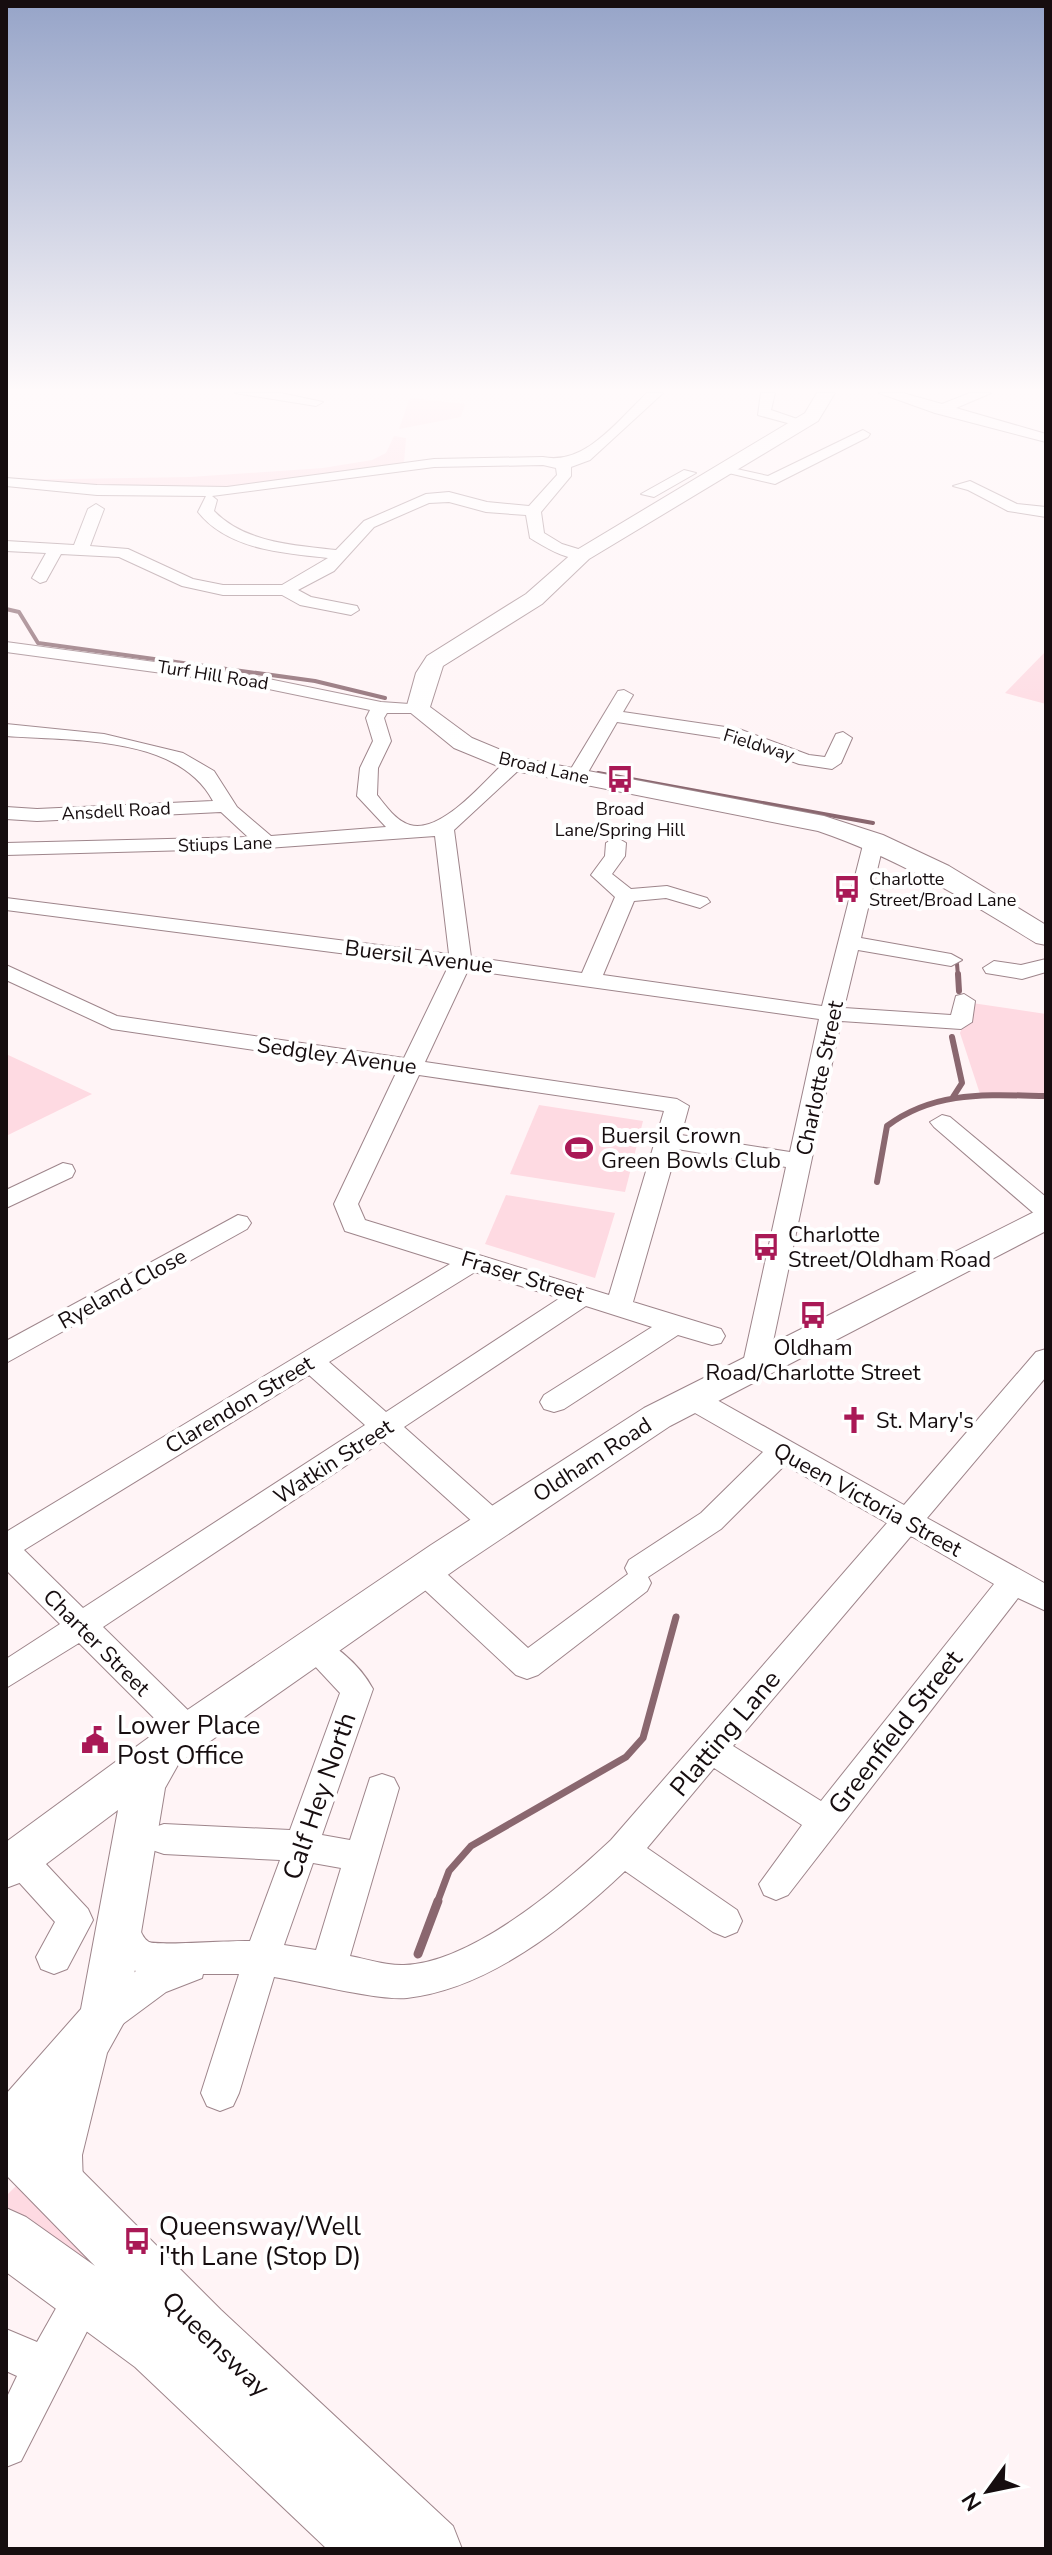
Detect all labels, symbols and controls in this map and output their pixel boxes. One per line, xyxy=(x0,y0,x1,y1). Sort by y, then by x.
street label: Turf Hill Road xyxy=(156,654,270,696)
street label: Fieldway xyxy=(721,723,798,767)
street label: Broad Lane xyxy=(496,746,592,790)
bus stop icon: Broad Lane/Spring Hill xyxy=(605,764,635,794)
street label: Ansdell Road xyxy=(61,796,171,826)
place label: Broad Lane/Spring Hill xyxy=(555,797,686,842)
street label: Stiups Lane xyxy=(177,830,273,858)
place label: Charlotte Street/Broad Lane xyxy=(869,867,1016,912)
bus stop icon: Charlotte Street/Broad Lane xyxy=(832,874,862,904)
street label: Buersil Avenue xyxy=(343,933,495,981)
street label: Charlotte Street xyxy=(789,998,851,1158)
street label: Sedgley Avenue xyxy=(255,1030,419,1082)
place label: Buersil Crown Green Bowls Club xyxy=(601,1121,781,1176)
sports icon: Buersil Crown Green Bowls Club xyxy=(564,1133,594,1163)
place label: Charlotte Street/Oldham Road xyxy=(788,1220,991,1275)
bus stop icon: Charlotte Street/Oldham Road xyxy=(751,1232,781,1262)
street label: Ryeland Close xyxy=(53,1241,192,1337)
street label: Fraser Street xyxy=(458,1244,588,1310)
bus stop icon: Oldham Road/Charlotte Street xyxy=(798,1300,828,1330)
place label: Oldham Road/Charlotte Street xyxy=(706,1333,921,1388)
street label: Clarendon Street xyxy=(160,1349,320,1461)
church icon: St. Mary's xyxy=(839,1405,869,1435)
place label: St. Mary's xyxy=(876,1406,974,1436)
street label: Oldham Road xyxy=(527,1410,658,1509)
street label: Watkin Street xyxy=(268,1412,399,1512)
street label: Queen Victoria Street xyxy=(768,1436,967,1564)
street label: Charter Street xyxy=(36,1583,157,1703)
street label: Greenfield Street xyxy=(820,1642,971,1822)
street label: Platting Lane xyxy=(662,1663,789,1804)
place label: Lower Place Post Office xyxy=(117,1708,260,1773)
street label: Calf Hey North xyxy=(274,1708,364,1884)
public building icon: Lower Place Post Office xyxy=(80,1725,110,1755)
place label: Queensway/Well i'th Lane (Stop D) xyxy=(159,2209,361,2274)
bus stop icon: Queensway/Well i'th Lane (Stop D) xyxy=(122,2226,152,2256)
street label: Queensway xyxy=(154,2284,278,2405)
north arrow xyxy=(948,2451,1028,2531)
text: N xyxy=(955,2486,989,2516)

